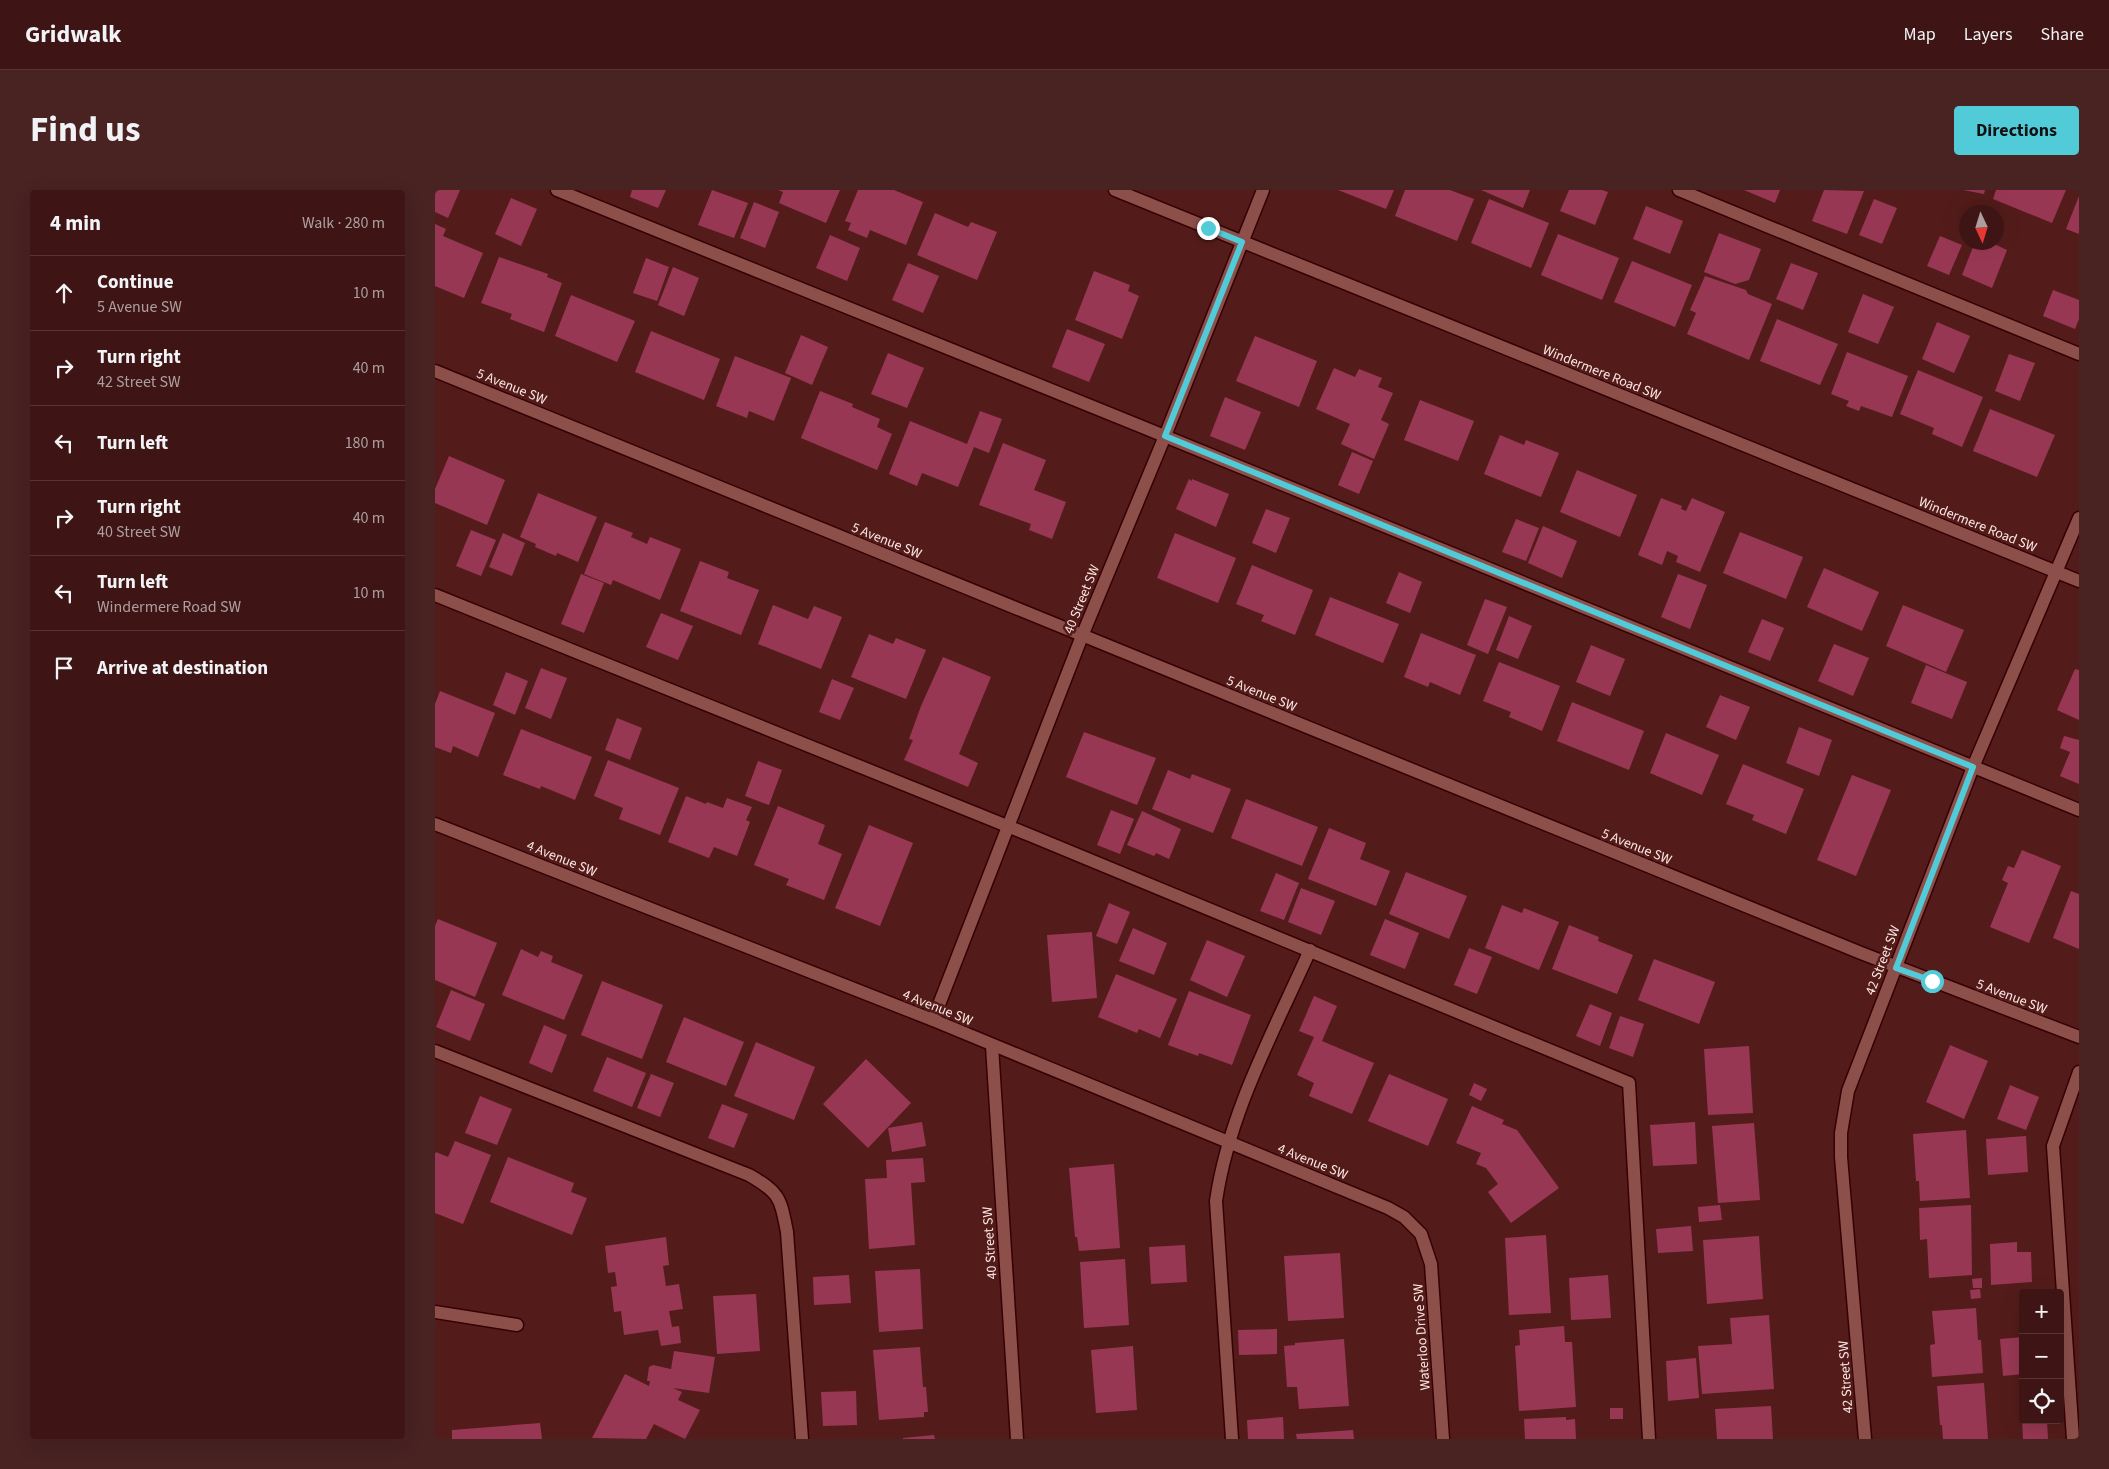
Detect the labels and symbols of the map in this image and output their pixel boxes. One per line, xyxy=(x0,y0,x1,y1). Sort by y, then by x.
north arrow xyxy=(1959,205,2004,250)
route end xyxy=(1197,217,1220,240)
street label: Windermere Road SW xyxy=(1539,340,1664,406)
street label: 5 Avenue SW xyxy=(473,364,550,410)
street label: Windermere Road SW xyxy=(1915,492,2040,558)
street label: 5 Avenue SW xyxy=(848,518,925,564)
street label: 40 Street SW xyxy=(1059,562,1105,637)
street label: 5 Avenue SW xyxy=(1223,671,1300,717)
street label: 5 Avenue SW xyxy=(1598,824,1675,870)
street label: 4 Avenue SW xyxy=(523,836,600,882)
street label: 42 Street SW xyxy=(1861,923,1905,998)
route start xyxy=(1921,970,1944,993)
street label: 5 Avenue SW xyxy=(1973,974,2050,1020)
street label: 4 Avenue SW xyxy=(899,985,976,1031)
street label: 4 Avenue SW xyxy=(1274,1139,1351,1185)
street label: 40 Street SW xyxy=(977,1206,1003,1280)
street label: Waterloo Drive SW xyxy=(1408,1283,1436,1391)
street label: 42 Street SW xyxy=(1833,1340,1859,1414)

